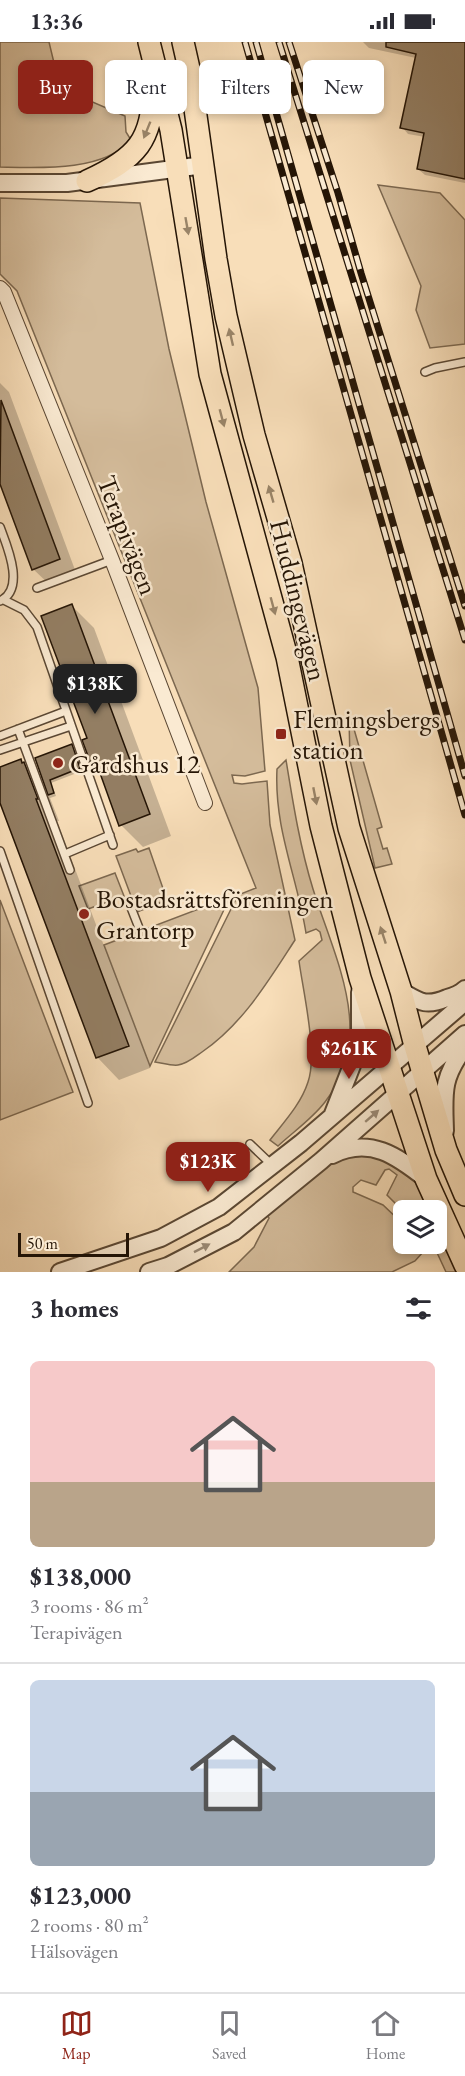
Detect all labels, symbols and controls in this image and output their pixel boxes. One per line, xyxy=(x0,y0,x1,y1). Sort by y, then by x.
text: 13:36 xyxy=(30,7,83,36)
chip: Buy xyxy=(18,60,93,114)
chip: Rent xyxy=(105,60,187,114)
chip: Filters xyxy=(199,60,291,114)
chip: New xyxy=(303,60,384,114)
one-way arrow xyxy=(142,121,152,139)
one-way arrow xyxy=(183,217,192,236)
one-way arrow xyxy=(226,328,236,346)
one-way arrow xyxy=(217,409,227,427)
street label: Terapivägen xyxy=(89,470,167,600)
one-way arrow xyxy=(266,485,275,503)
street label: Huddingevägen xyxy=(262,516,336,684)
one-way arrow xyxy=(269,597,278,615)
pin: $138K xyxy=(53,664,137,715)
text: $138K xyxy=(67,670,123,696)
place label: Flemingsbergs station xyxy=(293,701,440,767)
marker: Flemingsbergs station xyxy=(274,727,288,741)
place label: Gårdshus 12 xyxy=(70,746,200,781)
marker: Gårdshus 12 xyxy=(51,756,65,770)
one-way arrow xyxy=(311,787,320,806)
place label: Bostadsrättsföreningen Grantorp xyxy=(96,881,334,947)
marker: Bostadsrättsföreningen Grantorp xyxy=(77,907,91,921)
one-way arrow xyxy=(378,926,387,944)
pin: $261K xyxy=(307,1029,391,1080)
text: $261K xyxy=(321,1035,377,1061)
one-way arrow xyxy=(364,1110,379,1123)
pin: $123K xyxy=(166,1142,250,1193)
text: $123K xyxy=(180,1148,236,1174)
map controls xyxy=(393,1200,447,1254)
button: layers xyxy=(393,1200,447,1254)
scale bar xyxy=(18,1230,129,1258)
text: 50 m xyxy=(27,1233,58,1254)
one-way arrow xyxy=(194,1244,211,1253)
text: 3 homes xyxy=(30,1291,119,1325)
icon: filters xyxy=(402,1292,435,1325)
icon: home xyxy=(179,1400,287,1508)
text: $138,000 xyxy=(30,1559,131,1593)
text: 3 rooms · 86 m² xyxy=(30,1593,149,1619)
text: Terapivägen xyxy=(30,1619,123,1645)
icon: home xyxy=(179,1719,287,1827)
text: $123,000 xyxy=(30,1878,131,1912)
text: 2 rooms · 80 m² xyxy=(30,1912,149,1938)
text: Hälsovägen xyxy=(30,1938,119,1964)
tab: Map xyxy=(60,2007,93,2064)
tab: Saved xyxy=(212,2007,246,2064)
tab: Home xyxy=(366,2007,405,2064)

